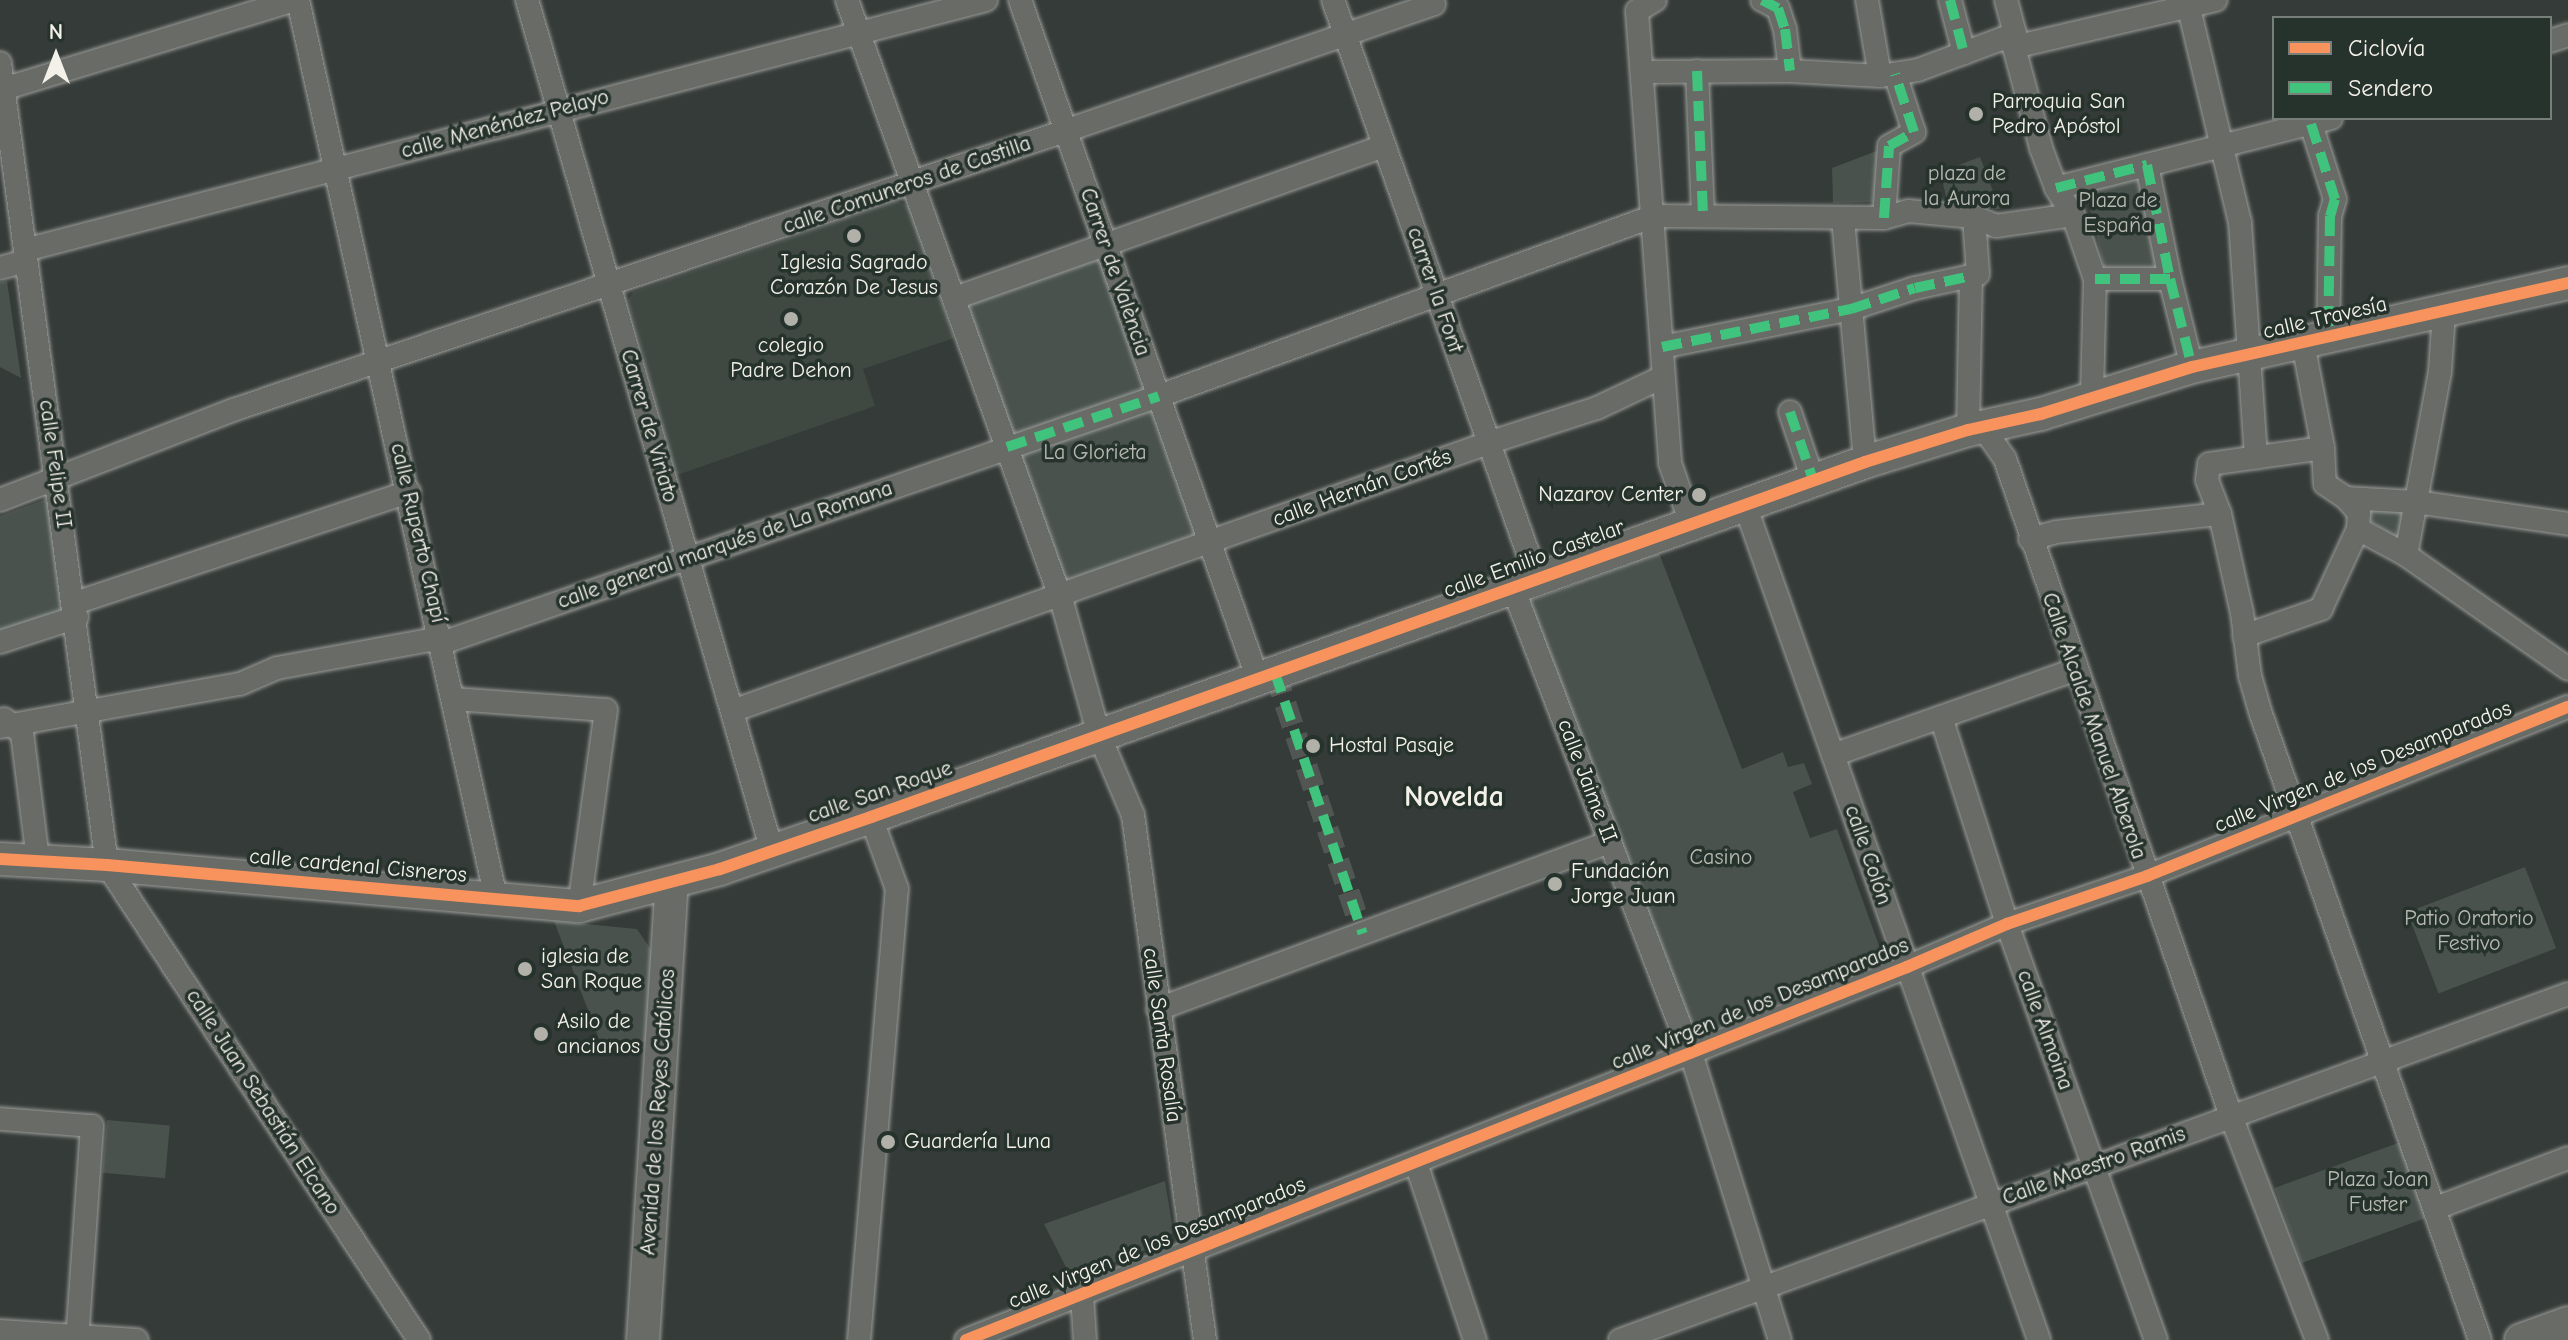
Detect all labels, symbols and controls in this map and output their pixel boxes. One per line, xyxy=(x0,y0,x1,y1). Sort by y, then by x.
north arrow xyxy=(16,16,96,96)
legend xyxy=(2272,16,2552,120)
text: N xyxy=(49,19,63,45)
text: Ciclovía xyxy=(2348,34,2425,62)
text: Sendero xyxy=(2348,74,2433,102)
street label: calle Menéndez Pelayo xyxy=(398,84,612,164)
place label: Parroquia San Pedro Apóstol xyxy=(1992,88,2125,140)
marker: Parroquia San Pedro Apóstol xyxy=(1967,105,1985,123)
street label: calle Comuneros de Castilla xyxy=(780,130,1034,240)
park label: plaza de la Aurora xyxy=(1923,160,2011,212)
street label: Carrer de València xyxy=(1074,185,1156,359)
park label: Plaza de España xyxy=(2079,187,2157,238)
street label: carrer la Font xyxy=(1401,224,1469,356)
marker: Iglesia Sagrado Corazón De Jesus xyxy=(845,227,863,245)
place label: Iglesia Sagrado Corazón De Jesus xyxy=(770,249,938,300)
street label: calle Travesía xyxy=(2260,291,2390,345)
marker: colegio Padre Dehon xyxy=(782,310,800,328)
place label: colegio Padre Dehon xyxy=(730,332,852,384)
street label: Carrer de Viriato xyxy=(615,346,683,506)
street label: calle Felipe II xyxy=(33,398,77,530)
park label: La Glorieta xyxy=(1043,440,1147,466)
street label: calle Ruperto Chapí xyxy=(384,441,452,625)
street label: calle Hernán Cortés xyxy=(1269,443,1455,533)
street label: calle general marqués de La Romana xyxy=(554,475,896,615)
place label: Nazarov Center xyxy=(1538,482,1683,508)
marker: Nazarov Center xyxy=(1690,486,1708,504)
street label: calle Emilio Castelar xyxy=(1440,514,1628,604)
street label: Calle Alcalde Manuel Alberola xyxy=(2036,589,2152,863)
street label: calle Virgen de los Desamparados xyxy=(2210,695,2516,839)
street label: calle Jaime II xyxy=(1551,716,1623,846)
place label: Hostal Pasaje xyxy=(1329,733,1454,759)
marker: Hostal Pasaje xyxy=(1304,737,1322,755)
street label: calle San Roque xyxy=(804,755,956,829)
district label: Novelda xyxy=(1404,779,1504,815)
street label: calle Colón xyxy=(1839,802,1897,908)
street label: calle cardenal Cisneros xyxy=(248,843,468,889)
park label: Casino xyxy=(1690,845,1752,871)
place label: Fundación Jorge Juan xyxy=(1571,858,1676,910)
marker: Fundación Jorge Juan xyxy=(1546,875,1564,893)
park label: Patio Oratorio Festivo xyxy=(2404,905,2534,956)
street label: calle Virgen de los Desamparados xyxy=(1607,932,1913,1076)
place label: iglesia de San Roque xyxy=(541,943,642,994)
street label: calle Santa Rosalía xyxy=(1137,946,1187,1124)
marker: iglesia de San Roque xyxy=(516,960,534,978)
street label: calle Almoina xyxy=(2011,966,2079,1094)
street label: Avenida de los Reyes Católicos xyxy=(635,968,681,1256)
street label: calle Juan Sebastián Elcano xyxy=(180,984,346,1220)
place label: Asilo de ancianos xyxy=(557,1008,640,1060)
marker: Asilo de ancianos xyxy=(532,1025,550,1043)
street label: Calle Maestro Ramis xyxy=(1999,1121,2189,1211)
place label: Guardería Luna xyxy=(904,1129,1051,1155)
marker: Guardería Luna xyxy=(879,1133,897,1151)
park label: Plaza Joan Fuster xyxy=(2327,1166,2429,1218)
street label: calle Virgen de los Desamparados xyxy=(1004,1171,1310,1315)

